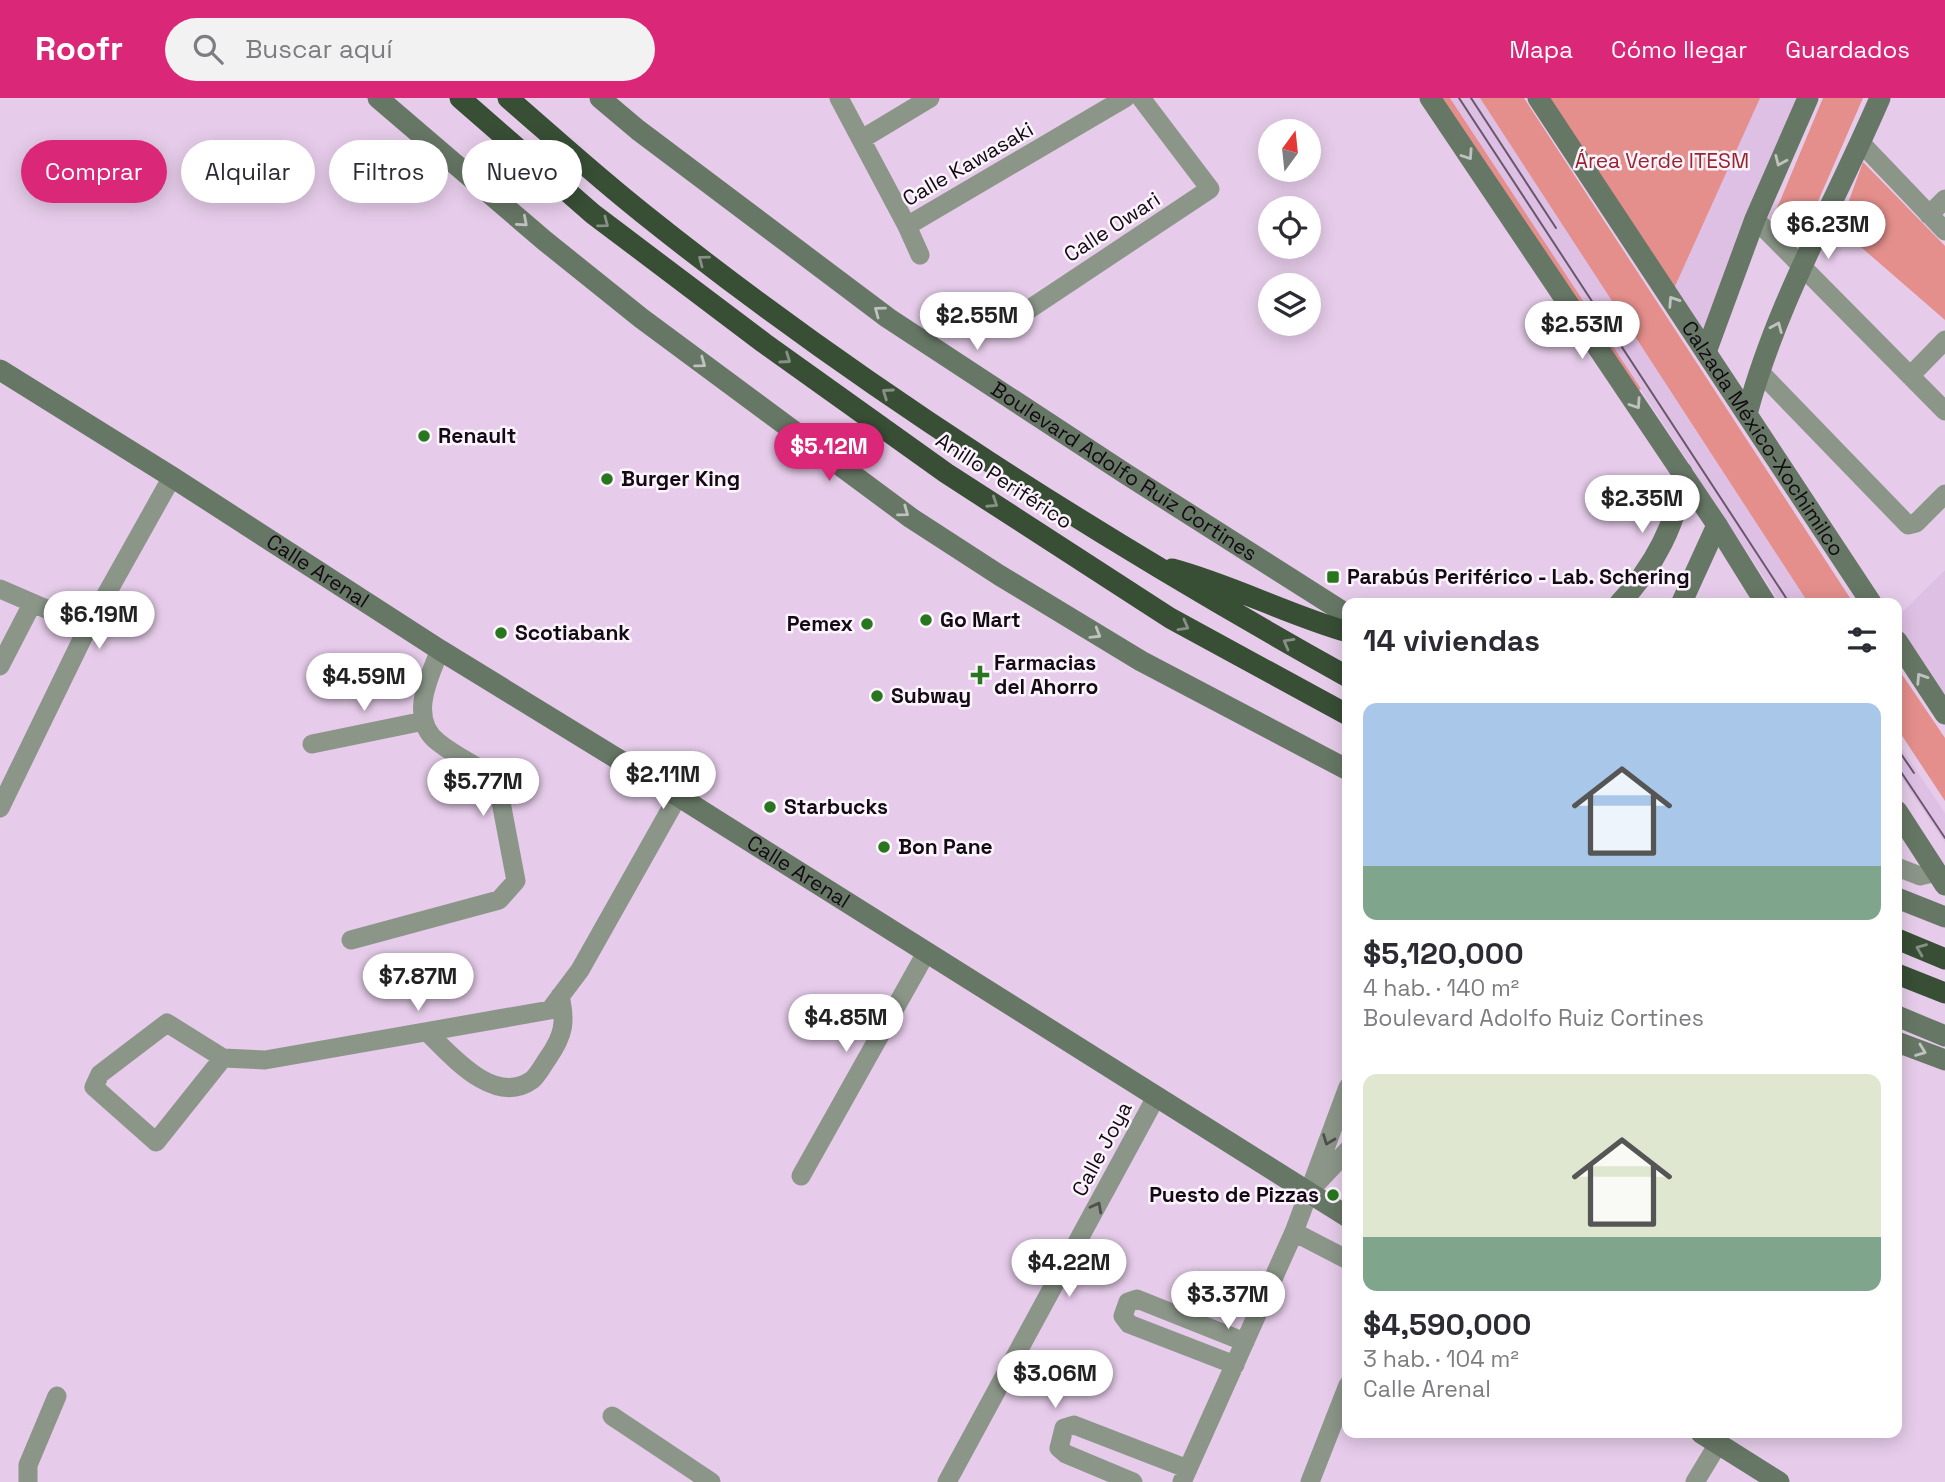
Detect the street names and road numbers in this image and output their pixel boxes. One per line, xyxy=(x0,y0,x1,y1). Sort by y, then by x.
street label: Calle Kawasaki xyxy=(898,115,1038,212)
street label: Calle Owari xyxy=(1058,185,1165,268)
street label: Calzada México-Xochimilco xyxy=(1676,315,1851,561)
street label: Boulevard Adolfo Ruiz Cortines xyxy=(986,375,1262,567)
street label: Anillo Periférico xyxy=(931,426,1078,535)
street label: Calle Arenal xyxy=(262,528,374,614)
street label: Calle Arenal xyxy=(742,829,855,914)
street label: Calle Joya xyxy=(1065,1097,1138,1201)

